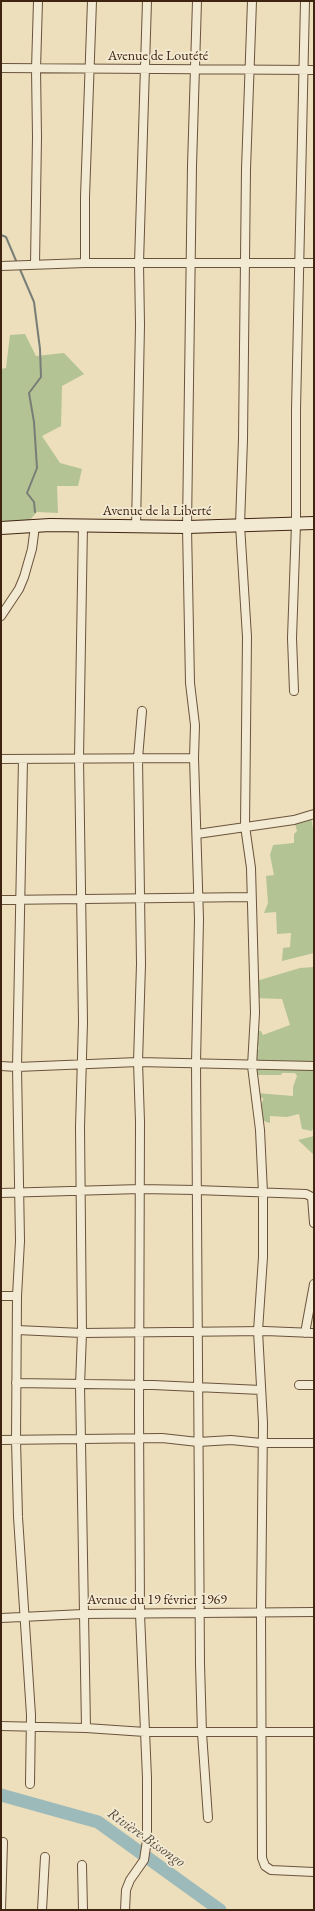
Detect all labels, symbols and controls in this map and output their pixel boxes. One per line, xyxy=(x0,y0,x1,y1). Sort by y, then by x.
street label: Avenue de Loutété xyxy=(108,48,208,64)
street label: Avenue de la Liberté xyxy=(103,503,211,519)
street label: Avenue du 19 février 1969 xyxy=(87,1592,227,1608)
water label: Rivière Bissongo xyxy=(104,1805,188,1871)

